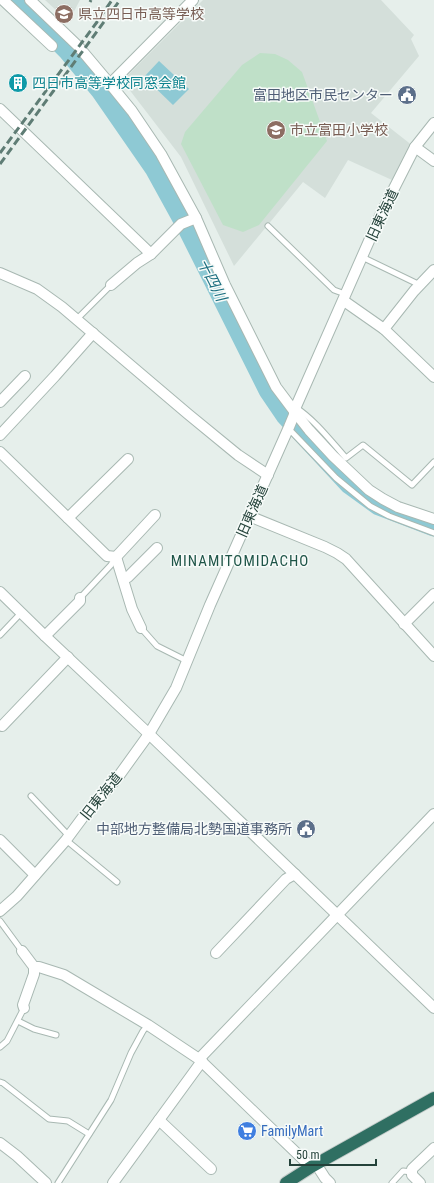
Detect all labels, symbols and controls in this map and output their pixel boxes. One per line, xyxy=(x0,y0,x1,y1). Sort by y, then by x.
school or university icon: 県立四日市高等学校 xyxy=(53,3,75,25)
place label: 県立四日市高等学校 xyxy=(78,6,204,22)
building icon: 四日市高等学校同窓会館 xyxy=(7,72,29,94)
place label: 四日市高等学校同窓会館 xyxy=(32,75,186,91)
public building icon: 富田地区市民センター xyxy=(396,84,418,106)
place label: 富田地区市民センター xyxy=(253,87,393,103)
school or university icon: 市立富田小学校 xyxy=(265,119,287,141)
place label: 市立富田小学校 xyxy=(290,122,388,138)
street label: 旧東海道 xyxy=(363,186,401,244)
water label: 十四川 xyxy=(194,256,231,306)
street label: 旧東海道 xyxy=(233,482,271,540)
district label: MINAMITOMIDACHO xyxy=(171,552,309,570)
street label: 旧東海道 xyxy=(77,769,125,823)
public building icon: 中部地方整備局北勢国道事務所 xyxy=(295,818,317,840)
place label: 中部地方整備局北勢国道事務所 xyxy=(96,821,292,837)
supermarket icon: FamilyMart xyxy=(236,1120,258,1142)
place label: FamilyMart xyxy=(261,1123,323,1139)
scale bar xyxy=(290,1141,376,1167)
text: 50 m xyxy=(296,1148,320,1162)

